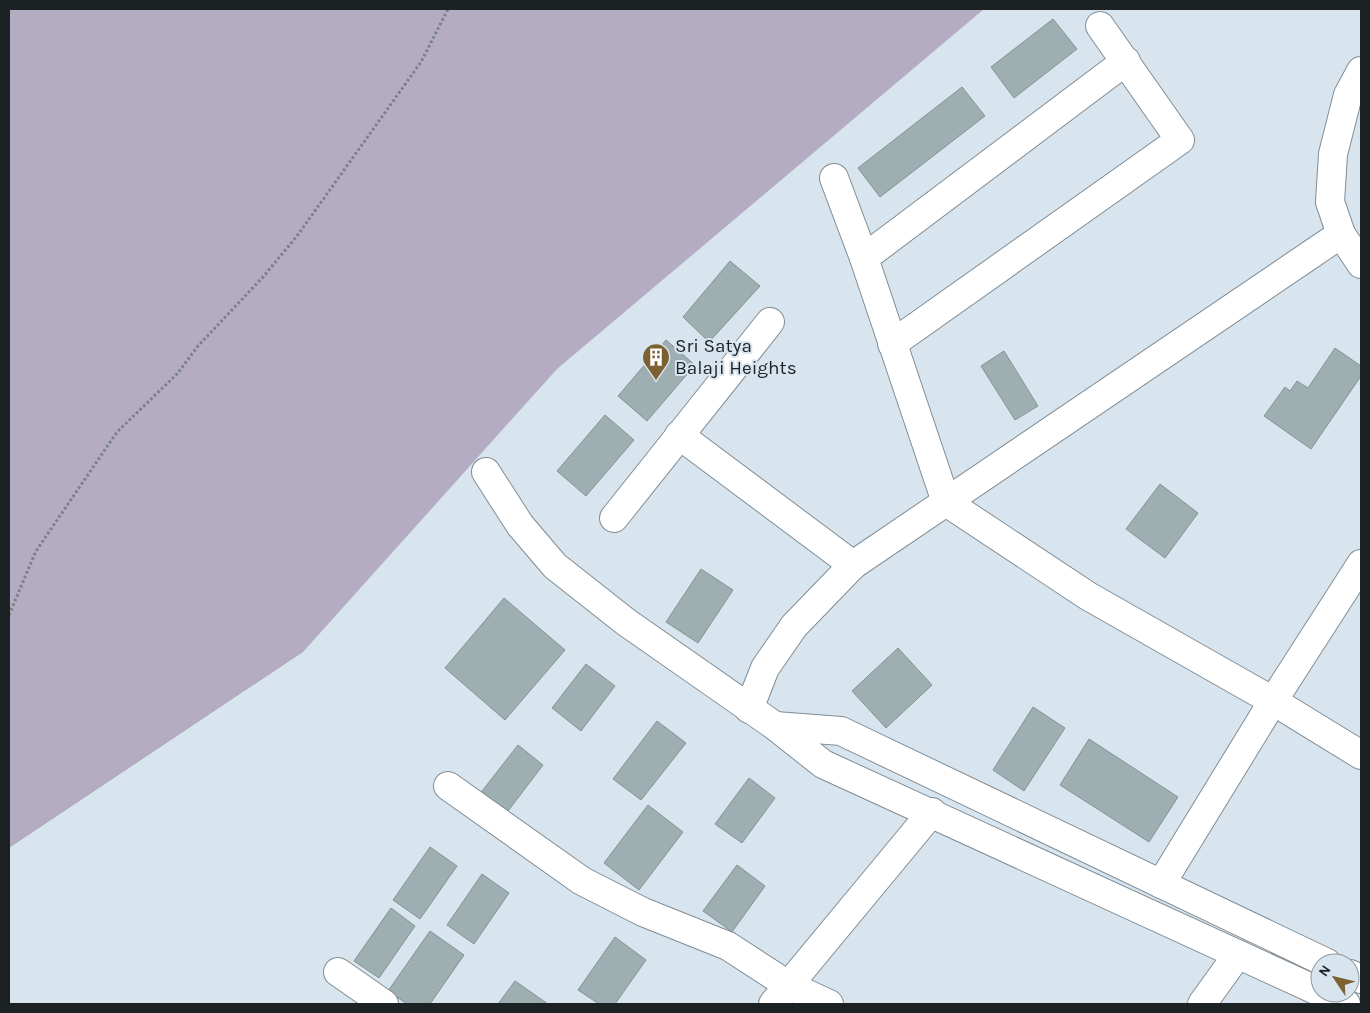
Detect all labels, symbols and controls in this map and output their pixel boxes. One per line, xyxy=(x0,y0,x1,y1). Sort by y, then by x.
place label: Sri Satya Balaji Heights xyxy=(675,335,797,379)
building icon: Sri Satya Balaji Heights xyxy=(641,342,671,381)
north arrow xyxy=(1310,953,1360,1003)
text: N xyxy=(1315,962,1335,980)

